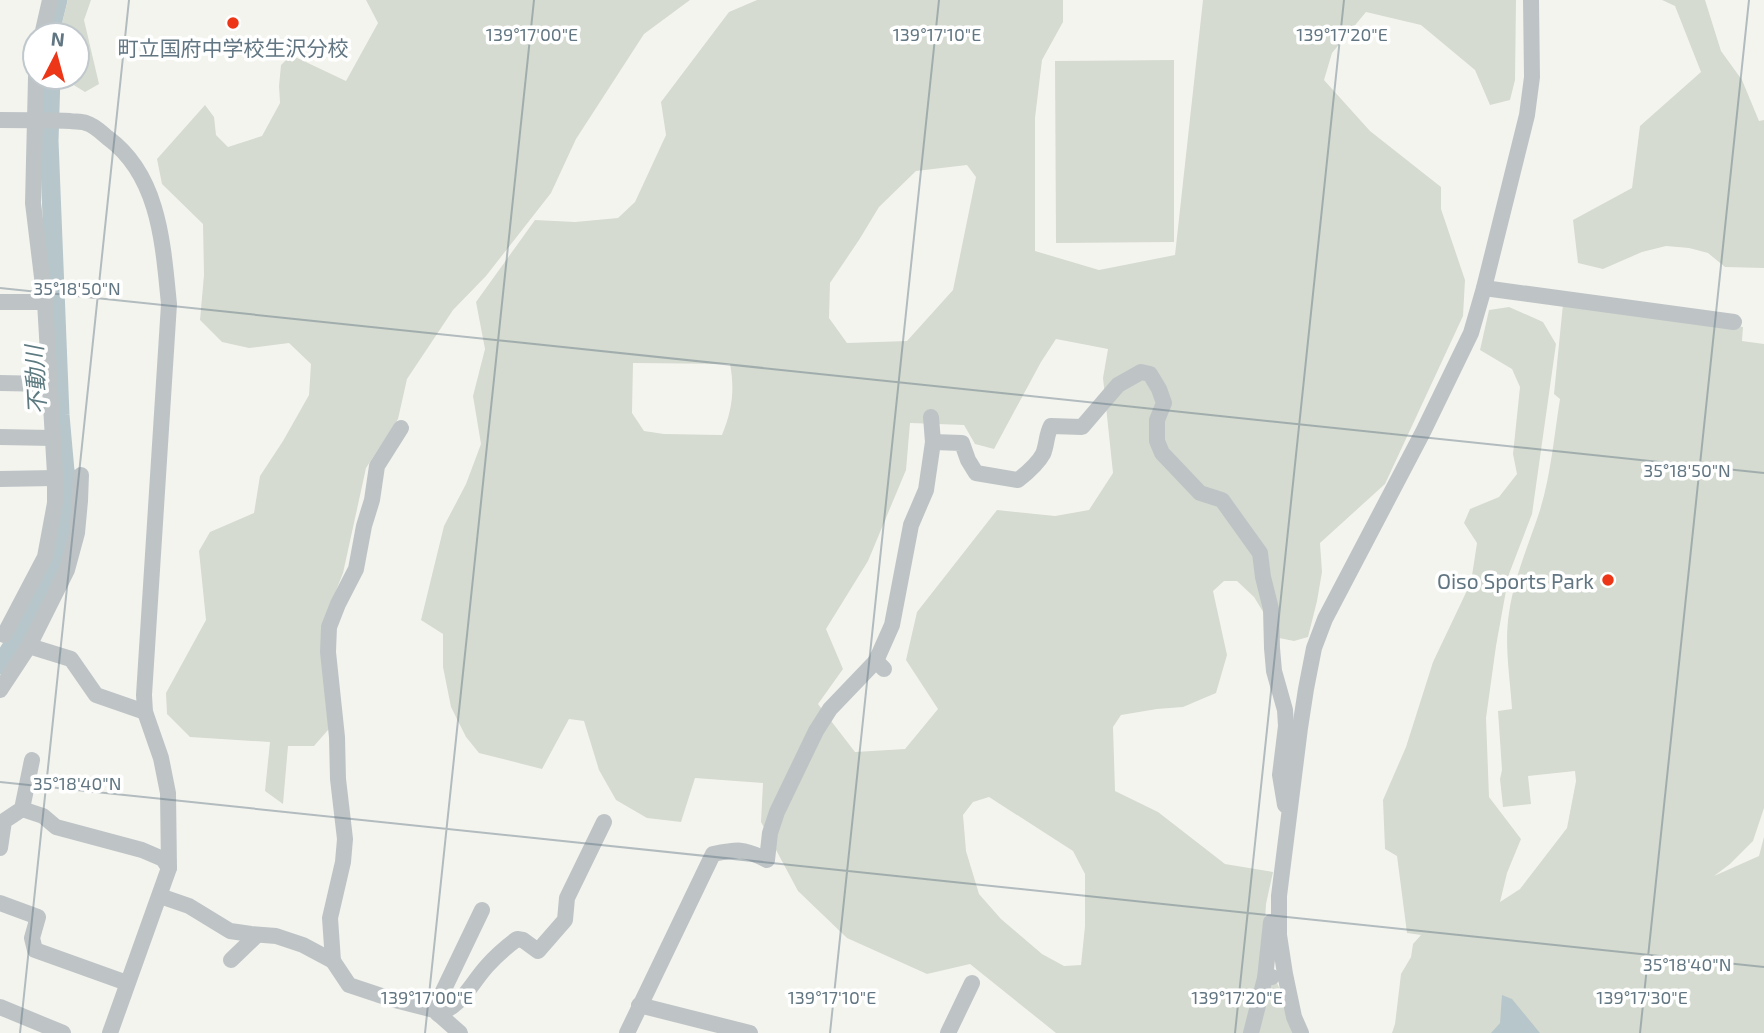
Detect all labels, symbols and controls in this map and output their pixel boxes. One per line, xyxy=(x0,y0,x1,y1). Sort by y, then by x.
marker: 町立国府中学校生沢分校 xyxy=(225,15,241,31)
north arrow xyxy=(21,21,91,91)
text: 139°17'00"E xyxy=(486,23,578,45)
text: 139°17'10"E xyxy=(893,23,981,45)
text: 139°17'20"E xyxy=(1296,23,1388,45)
text: N xyxy=(50,26,66,51)
place label: 町立国府中学校生沢分校 xyxy=(118,35,349,60)
text: 35°18'50"N xyxy=(33,277,121,299)
water label: 不動川 xyxy=(19,342,51,415)
text: 35°18'50"N xyxy=(1643,459,1731,481)
place label: Oiso Sports Park xyxy=(1437,568,1594,593)
marker: Oiso Sports Park xyxy=(1600,572,1616,588)
text: 35°18'40"N xyxy=(33,772,121,794)
text: 35°18'40"N xyxy=(1643,953,1731,975)
text: 139°17'00"E xyxy=(381,986,473,1008)
text: 139°17'10"E xyxy=(788,986,876,1008)
text: 139°17'20"E xyxy=(1191,986,1283,1008)
text: 139°17'30"E xyxy=(1596,986,1688,1008)

